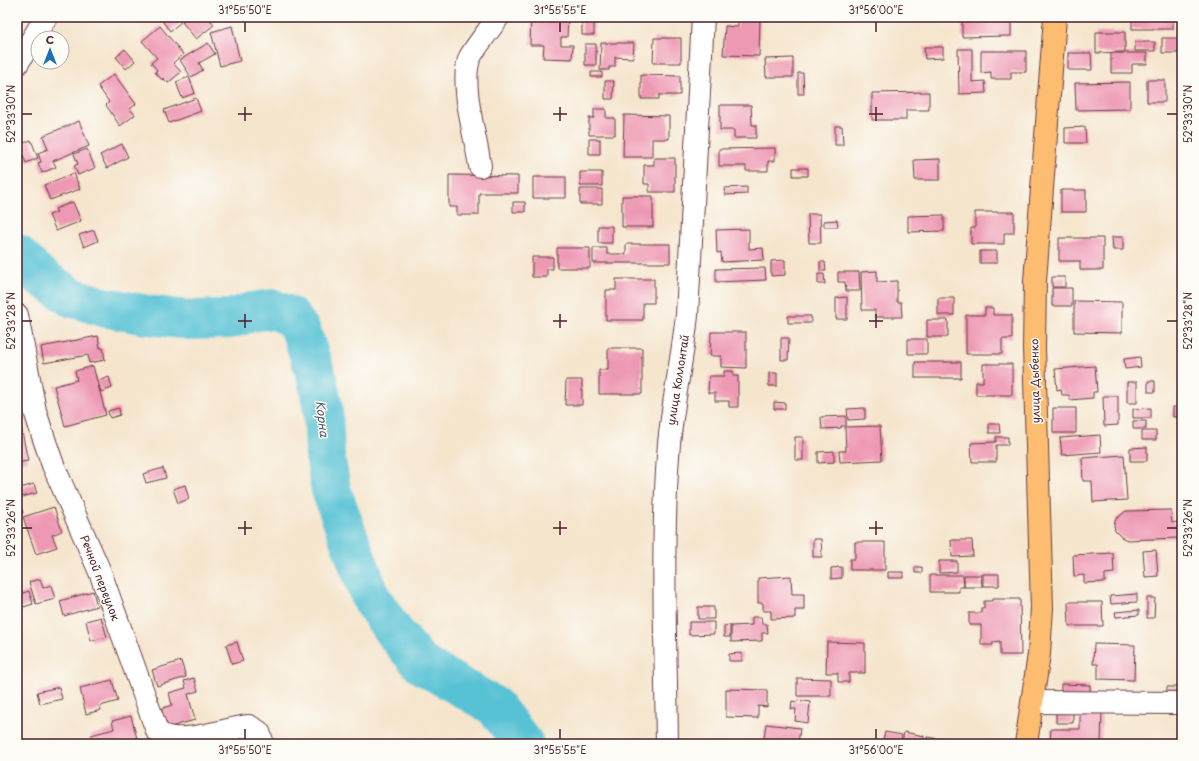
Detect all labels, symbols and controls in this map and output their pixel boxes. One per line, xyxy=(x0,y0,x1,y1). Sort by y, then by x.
text: 31°55'50"E xyxy=(218,2,272,17)
text: 31°55'55"E xyxy=(533,2,587,17)
text: 31°56'00"E xyxy=(848,2,904,17)
north arrow xyxy=(30,30,70,70)
text: С xyxy=(46,31,54,48)
text: 52°33'30"N xyxy=(3,85,18,143)
text: 52°33'30"N xyxy=(1180,85,1195,143)
text: 52°33'28"N xyxy=(3,292,18,350)
text: 52°33'28"N xyxy=(1180,292,1195,350)
street label: улица Коллонтай xyxy=(662,334,693,426)
street label: улица Дыбенко xyxy=(1025,339,1044,424)
water label: Корна xyxy=(312,400,334,439)
text: 52°33'26"N xyxy=(3,499,18,557)
text: 52°33'26"N xyxy=(1180,499,1195,557)
street label: Речной переулок xyxy=(76,533,125,623)
text: 31°55'50"E xyxy=(218,742,272,757)
text: 31°55'55"E xyxy=(533,742,587,757)
text: 31°56'00"E xyxy=(848,742,904,757)

